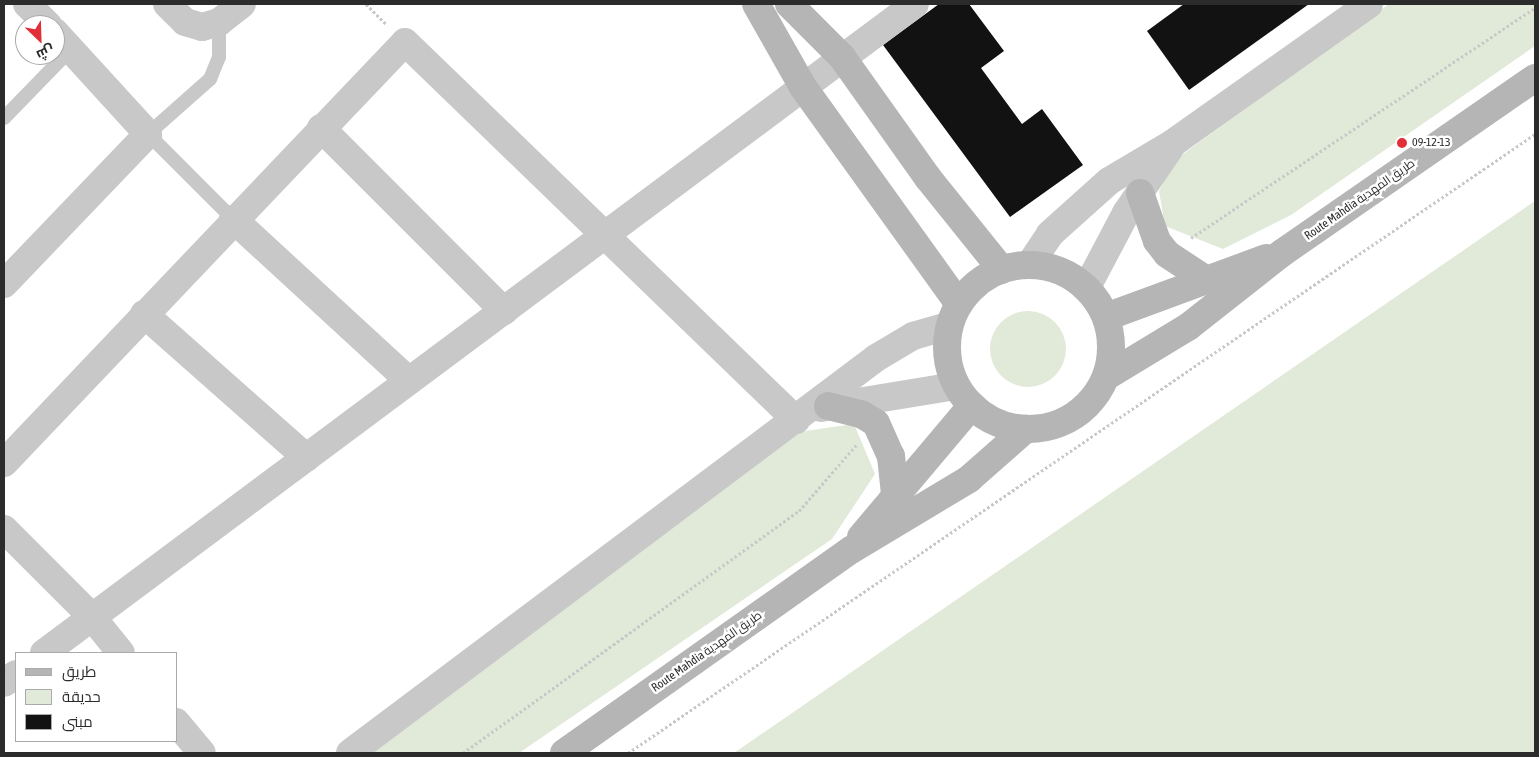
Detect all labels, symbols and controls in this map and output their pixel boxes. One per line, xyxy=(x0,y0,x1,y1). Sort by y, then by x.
north arrow xyxy=(15,15,65,65)
text: ش xyxy=(34,42,57,64)
place label: 09-12-13 xyxy=(1412,136,1451,150)
marker: 09-12-13 xyxy=(1396,137,1408,149)
street label: Route Mahdia طريق المهدية xyxy=(1302,156,1418,244)
street label: Route Mahdia طريق المهدية xyxy=(649,608,765,696)
legend xyxy=(15,652,178,742)
text: طريق xyxy=(62,663,96,680)
text: حديقة xyxy=(62,688,101,705)
text: مبنى xyxy=(62,713,93,730)

